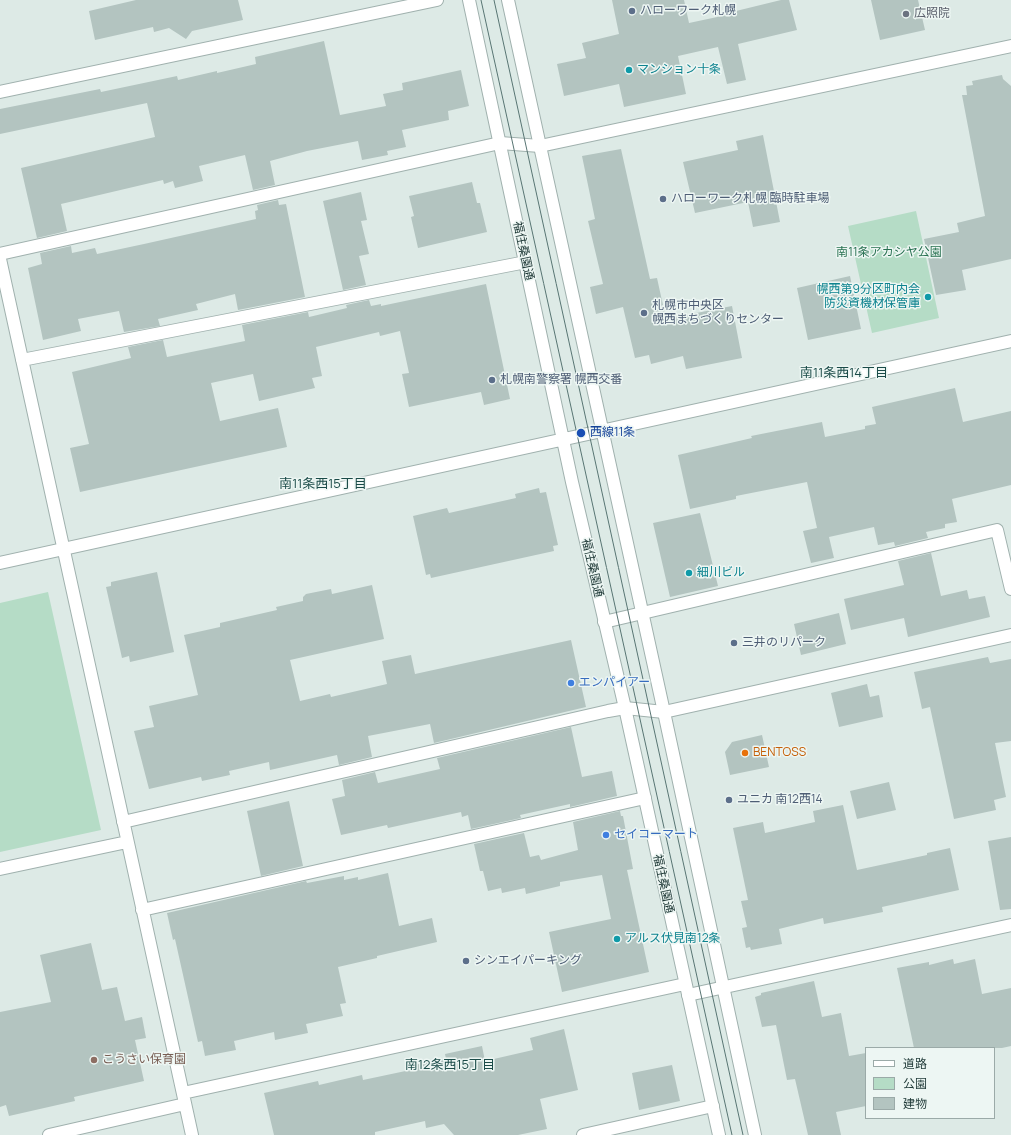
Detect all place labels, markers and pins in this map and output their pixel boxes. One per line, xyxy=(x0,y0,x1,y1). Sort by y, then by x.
place label: ハローワーク札幌 xyxy=(640,4,736,18)
marker: ハローワーク札幌 xyxy=(627,6,637,16)
place label: 広照院 xyxy=(914,7,950,21)
marker: 広照院 xyxy=(901,9,911,19)
place label: マンション十条 xyxy=(637,63,721,77)
marker: マンション十条 xyxy=(624,65,634,75)
place label: ハローワーク札幌 臨時駐車場 xyxy=(671,192,829,206)
marker: ハローワーク札幌 臨時駐車場 xyxy=(658,194,668,204)
place label: 幌西第9分区町内会 防災資機材保管庫 xyxy=(817,283,920,311)
marker: 幌西第9分区町内会 防災資機材保管庫 xyxy=(923,292,933,302)
place label: 札幌市中央区 幌西まちづくりセンター xyxy=(652,299,784,327)
marker: 札幌市中央区 幌西まちづくりセンター xyxy=(639,308,649,318)
place label: 札幌南警察署 幌西交番 xyxy=(500,373,622,387)
marker: 札幌南警察署 幌西交番 xyxy=(487,375,497,385)
place label: 西線11条 xyxy=(590,426,635,440)
marker: 西線11条 xyxy=(575,427,587,439)
place label: 細川ビル xyxy=(697,566,745,580)
marker: 細川ビル xyxy=(684,568,694,578)
place label: 三井のリパーク xyxy=(742,636,826,650)
marker: 三井のリパーク xyxy=(729,638,739,648)
place label: エンパイアー xyxy=(579,676,650,690)
marker: エンパイアー xyxy=(566,678,576,688)
place label: BENTOSS xyxy=(753,746,806,760)
marker: BENTOSS xyxy=(740,748,750,758)
place label: ユニカ 南12西14 xyxy=(737,793,823,807)
marker: ユニカ 南12西14 xyxy=(724,795,734,805)
place label: セイコーマート xyxy=(614,828,698,842)
marker: セイコーマート xyxy=(601,830,611,840)
place label: アルス伏見南12条 xyxy=(625,932,721,946)
marker: アルス伏見南12条 xyxy=(612,934,622,944)
place label: シンエイパーキング xyxy=(474,954,582,968)
marker: シンエイパーキング xyxy=(461,956,471,966)
place label: こうさい保育園 xyxy=(102,1053,186,1067)
marker: こうさい保育園 xyxy=(89,1055,99,1065)

